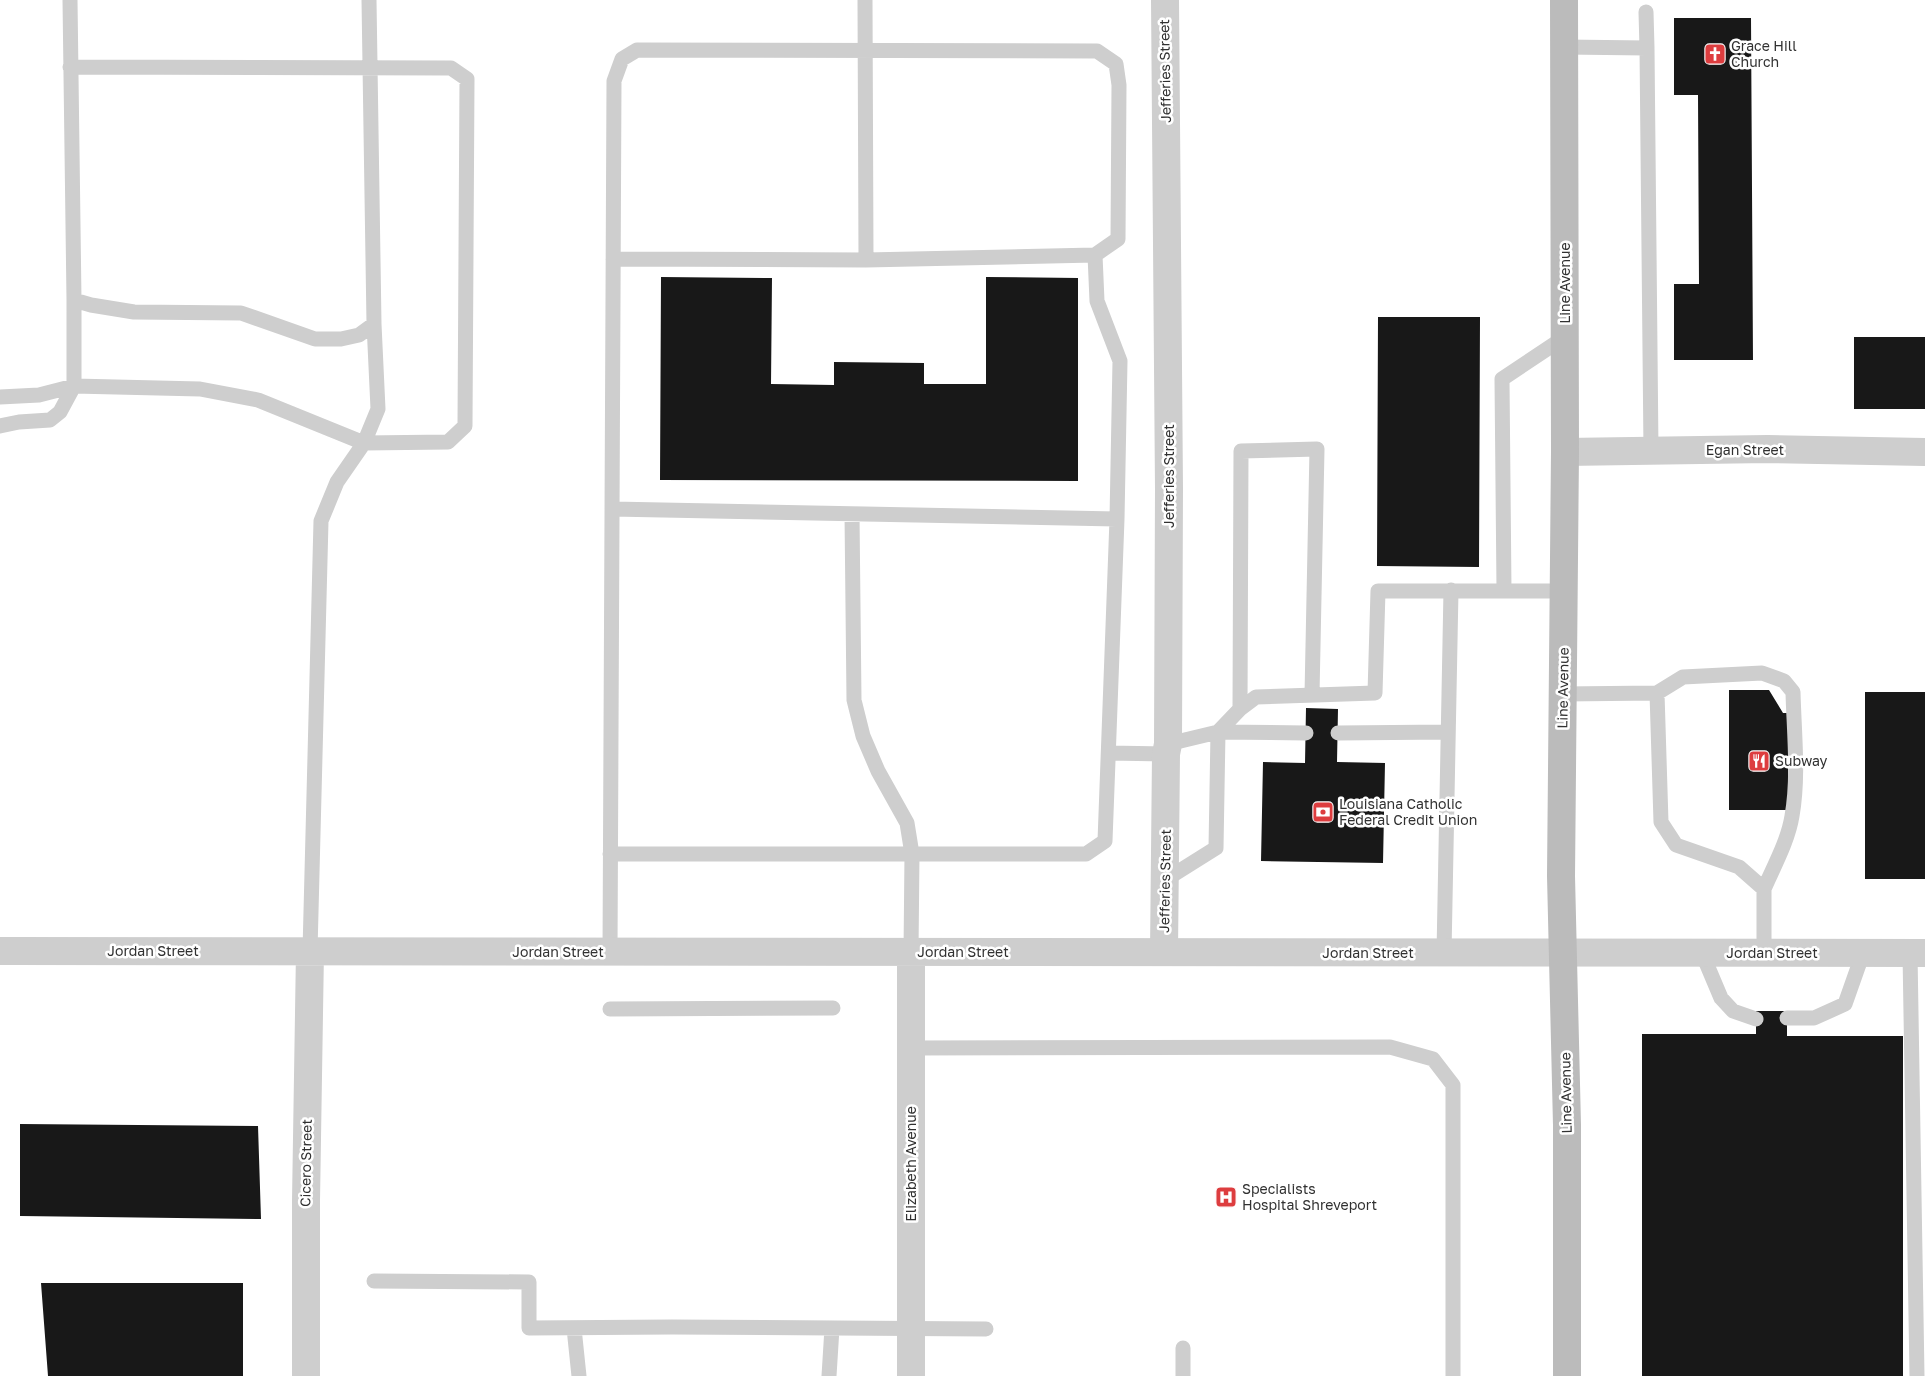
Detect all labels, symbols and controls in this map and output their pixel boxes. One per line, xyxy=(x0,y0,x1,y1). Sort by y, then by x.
street label: Jefferies Street xyxy=(1155,19,1174,123)
place label: Grace Hill Church xyxy=(1731,37,1797,70)
church icon: Grace Hill Church xyxy=(1703,42,1727,66)
street label: Line Avenue xyxy=(1556,242,1573,324)
street label: Jefferies Street xyxy=(1160,424,1177,528)
street label: Egan Street xyxy=(1706,441,1784,458)
street label: Line Avenue xyxy=(1553,647,1572,729)
restaurant icon: Subway xyxy=(1747,749,1771,773)
place label: Subway xyxy=(1775,752,1828,769)
place label: Louisiana Catholic Federal Credit Union xyxy=(1339,795,1477,828)
bank icon: Louisiana Catholic Federal Credit Union xyxy=(1311,800,1335,824)
street label: Jefferies Street xyxy=(1155,829,1174,933)
street label: Jordan Street xyxy=(107,942,199,959)
street label: Jordan Street xyxy=(512,943,604,960)
street label: Jordan Street xyxy=(917,943,1009,960)
street label: Jordan Street xyxy=(1322,944,1414,961)
street label: Jordan Street xyxy=(1726,944,1818,961)
street label: Line Avenue xyxy=(1556,1052,1575,1134)
street label: Elizabeth Avenue xyxy=(902,1106,919,1222)
street label: Cicero Street xyxy=(296,1119,315,1207)
place label: Specialists Hospital Shreveport xyxy=(1242,1180,1377,1213)
hospital icon: Specialists Hospital Shreveport xyxy=(1214,1185,1238,1209)

